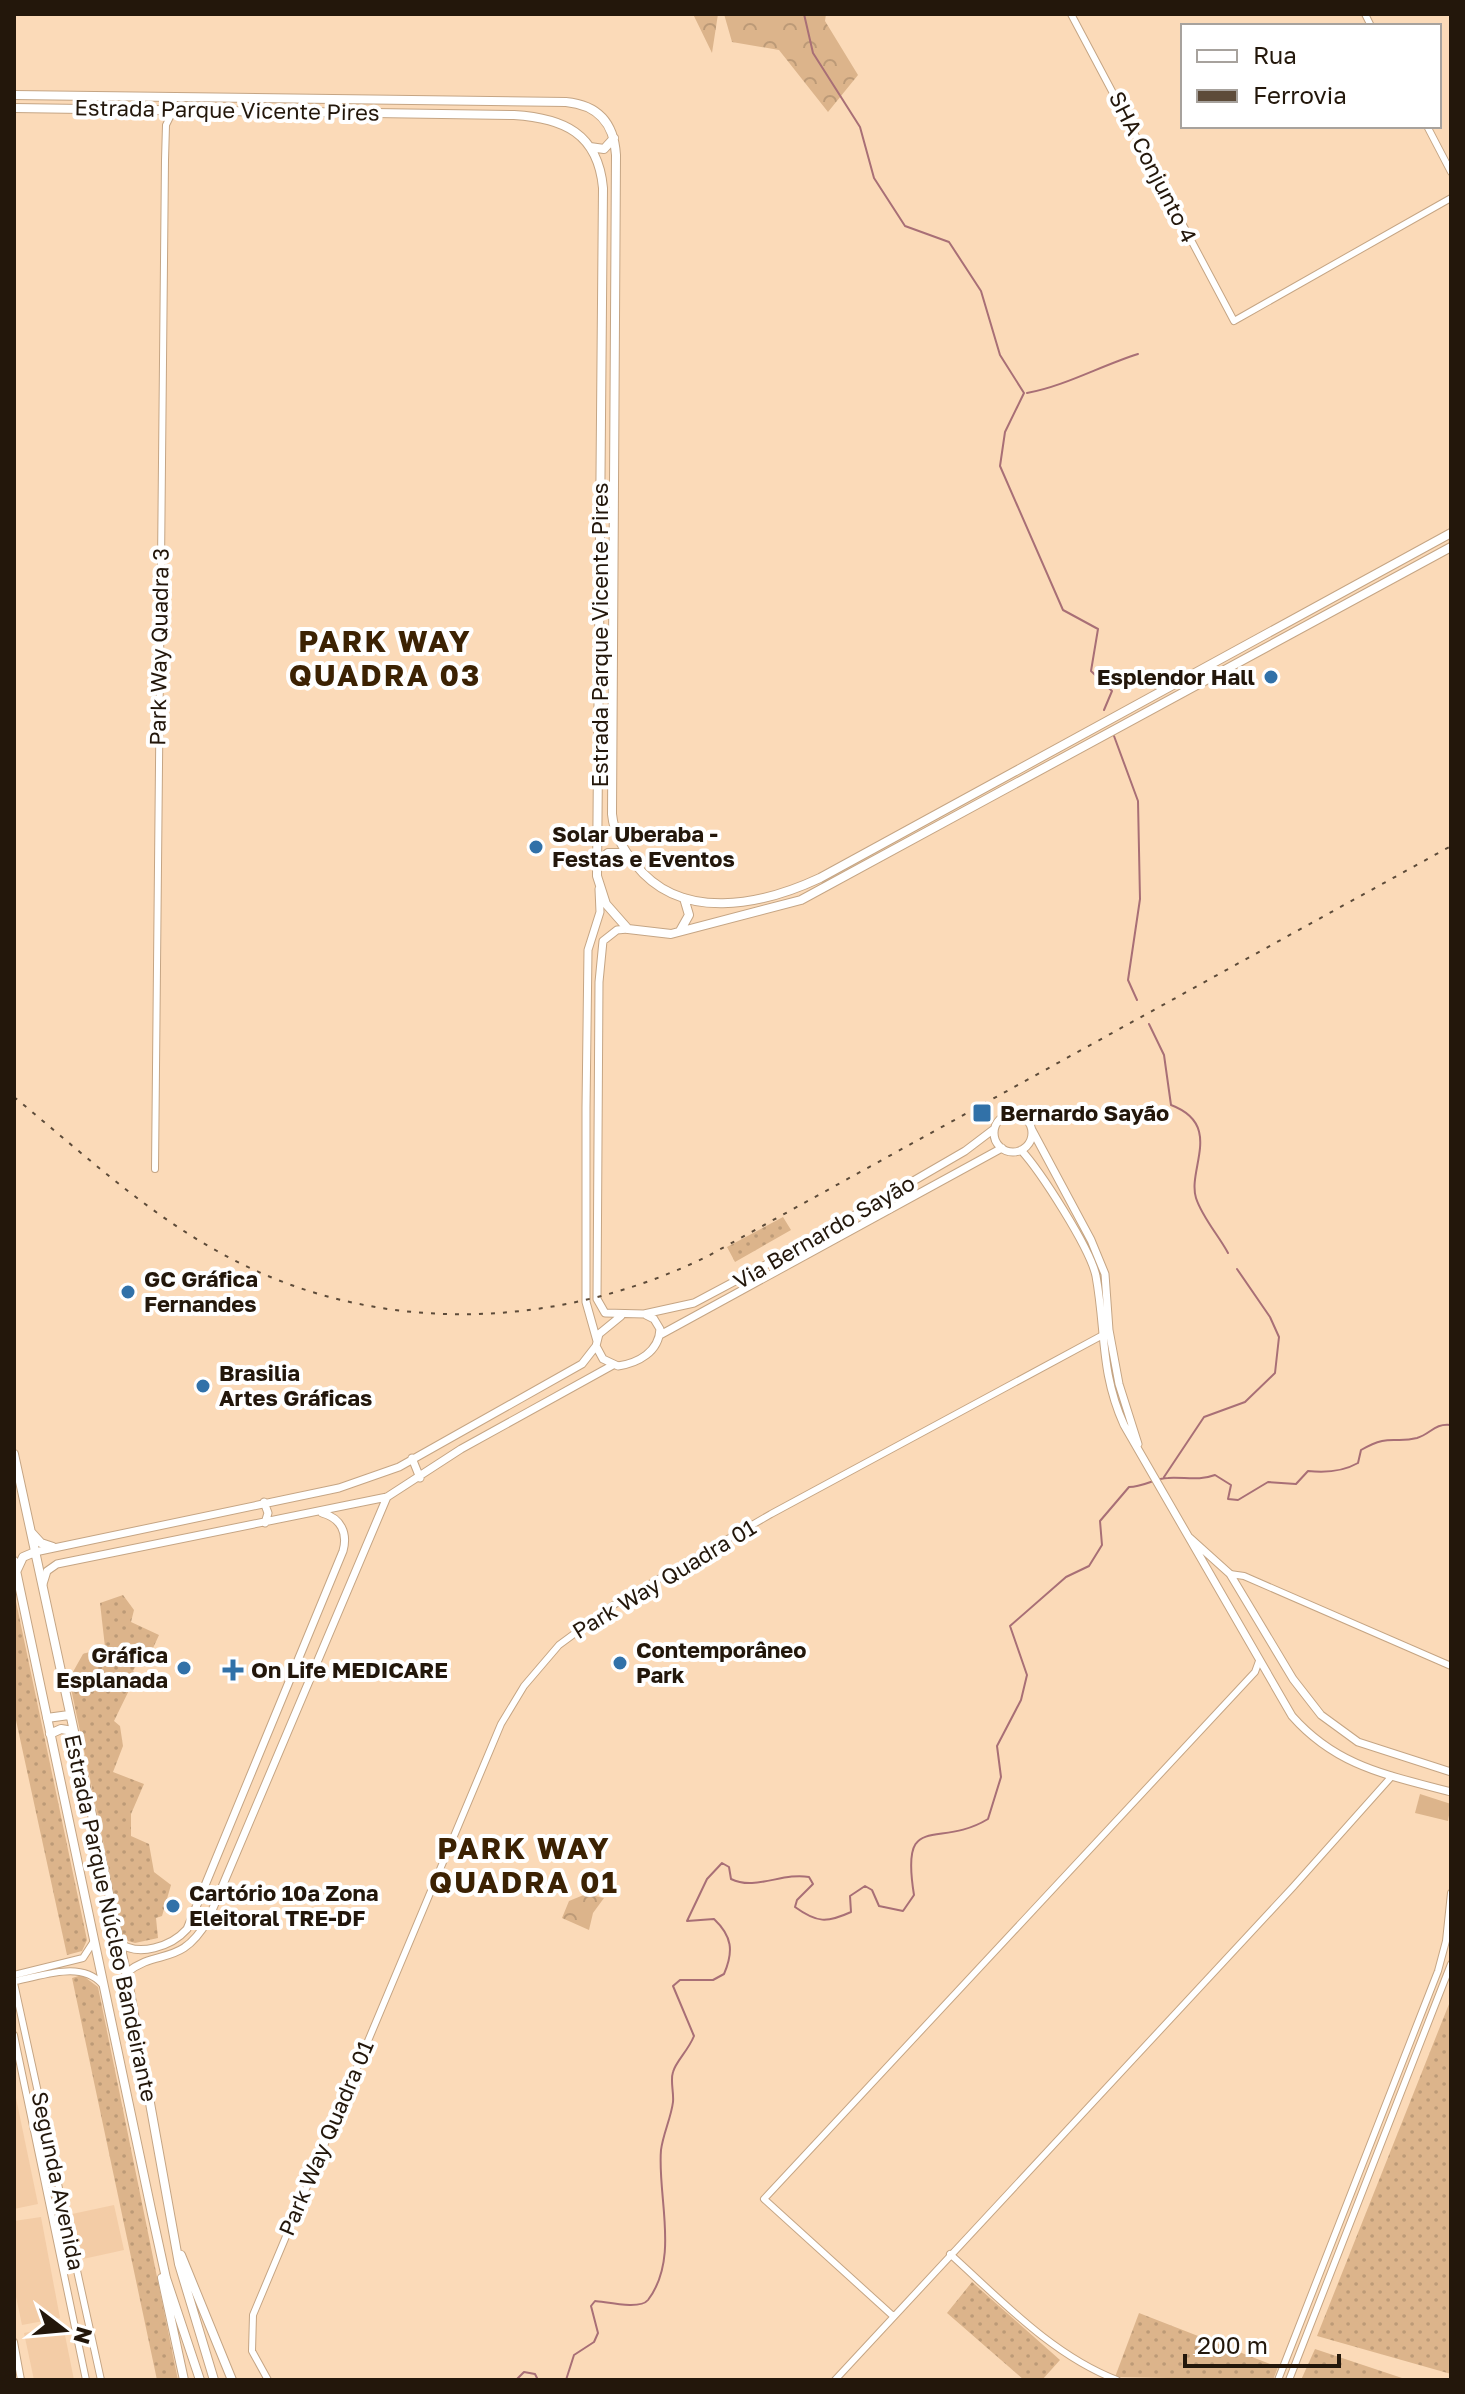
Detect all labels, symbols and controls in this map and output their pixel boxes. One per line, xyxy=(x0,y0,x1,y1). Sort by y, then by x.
legend xyxy=(1181,24,1441,128)
text: Rua xyxy=(1253,40,1297,69)
text: Ferrovia xyxy=(1253,80,1347,109)
street label: SHA Conjunto 4 xyxy=(1104,87,1203,247)
street label: Estrada Parque Vicente Pires xyxy=(74,93,380,126)
street label: Estrada Parque Vicente Pires xyxy=(586,482,613,788)
street label: Park Way Quadra 3 xyxy=(143,548,174,746)
district label: PARK WAY QUADRA 03 xyxy=(289,623,481,693)
place label: Esplendor Hall xyxy=(1097,663,1255,690)
marker: Esplendor Hall xyxy=(1262,668,1280,686)
place label: Solar Uberaba - Festas e Eventos xyxy=(552,820,735,872)
marker: Solar Uberaba - Festas e Eventos xyxy=(527,838,545,856)
place label: Bernardo Sayão xyxy=(1000,1099,1169,1126)
marker: Bernardo Sayão xyxy=(971,1102,993,1124)
street label: Via Bernardo Sayão xyxy=(728,1169,919,1294)
place label: GC Gráfica Fernandes xyxy=(144,1265,258,1317)
marker: GC Gráfica Fernandes xyxy=(119,1283,137,1301)
place label: Brasilia Artes Gráficas xyxy=(219,1359,372,1411)
marker: Brasilia Artes Gráficas xyxy=(194,1377,212,1395)
street label: Park Way Quadra 01 xyxy=(567,1513,761,1644)
place label: Contemporâneo Park xyxy=(636,1636,806,1688)
place label: Gráfica Esplanada xyxy=(56,1641,168,1693)
marker: Contemporâneo Park xyxy=(611,1654,629,1672)
place label: On Life MEDICARE xyxy=(251,1656,448,1683)
marker: Gráfica Esplanada xyxy=(175,1659,193,1677)
marker: On Life MEDICARE xyxy=(222,1659,244,1681)
street label: Estrada Parque Núcleo Bandeirante xyxy=(59,1732,164,2104)
district label: PARK WAY QUADRA 01 xyxy=(429,1830,619,1900)
place label: Cartório 10ª Zona Eleitoral TRE-DF xyxy=(189,1879,379,1931)
marker: Cartório 10ª Zona Eleitoral TRE-DF xyxy=(164,1897,182,1915)
street label: Park Way Quadra 01 xyxy=(272,2036,379,2239)
street label: Segunda Avenida xyxy=(26,2089,91,2273)
north arrow xyxy=(24,2290,104,2370)
scale bar xyxy=(1185,2318,1339,2368)
text: N xyxy=(68,2324,99,2347)
text: 200 m xyxy=(1197,2330,1268,2359)

